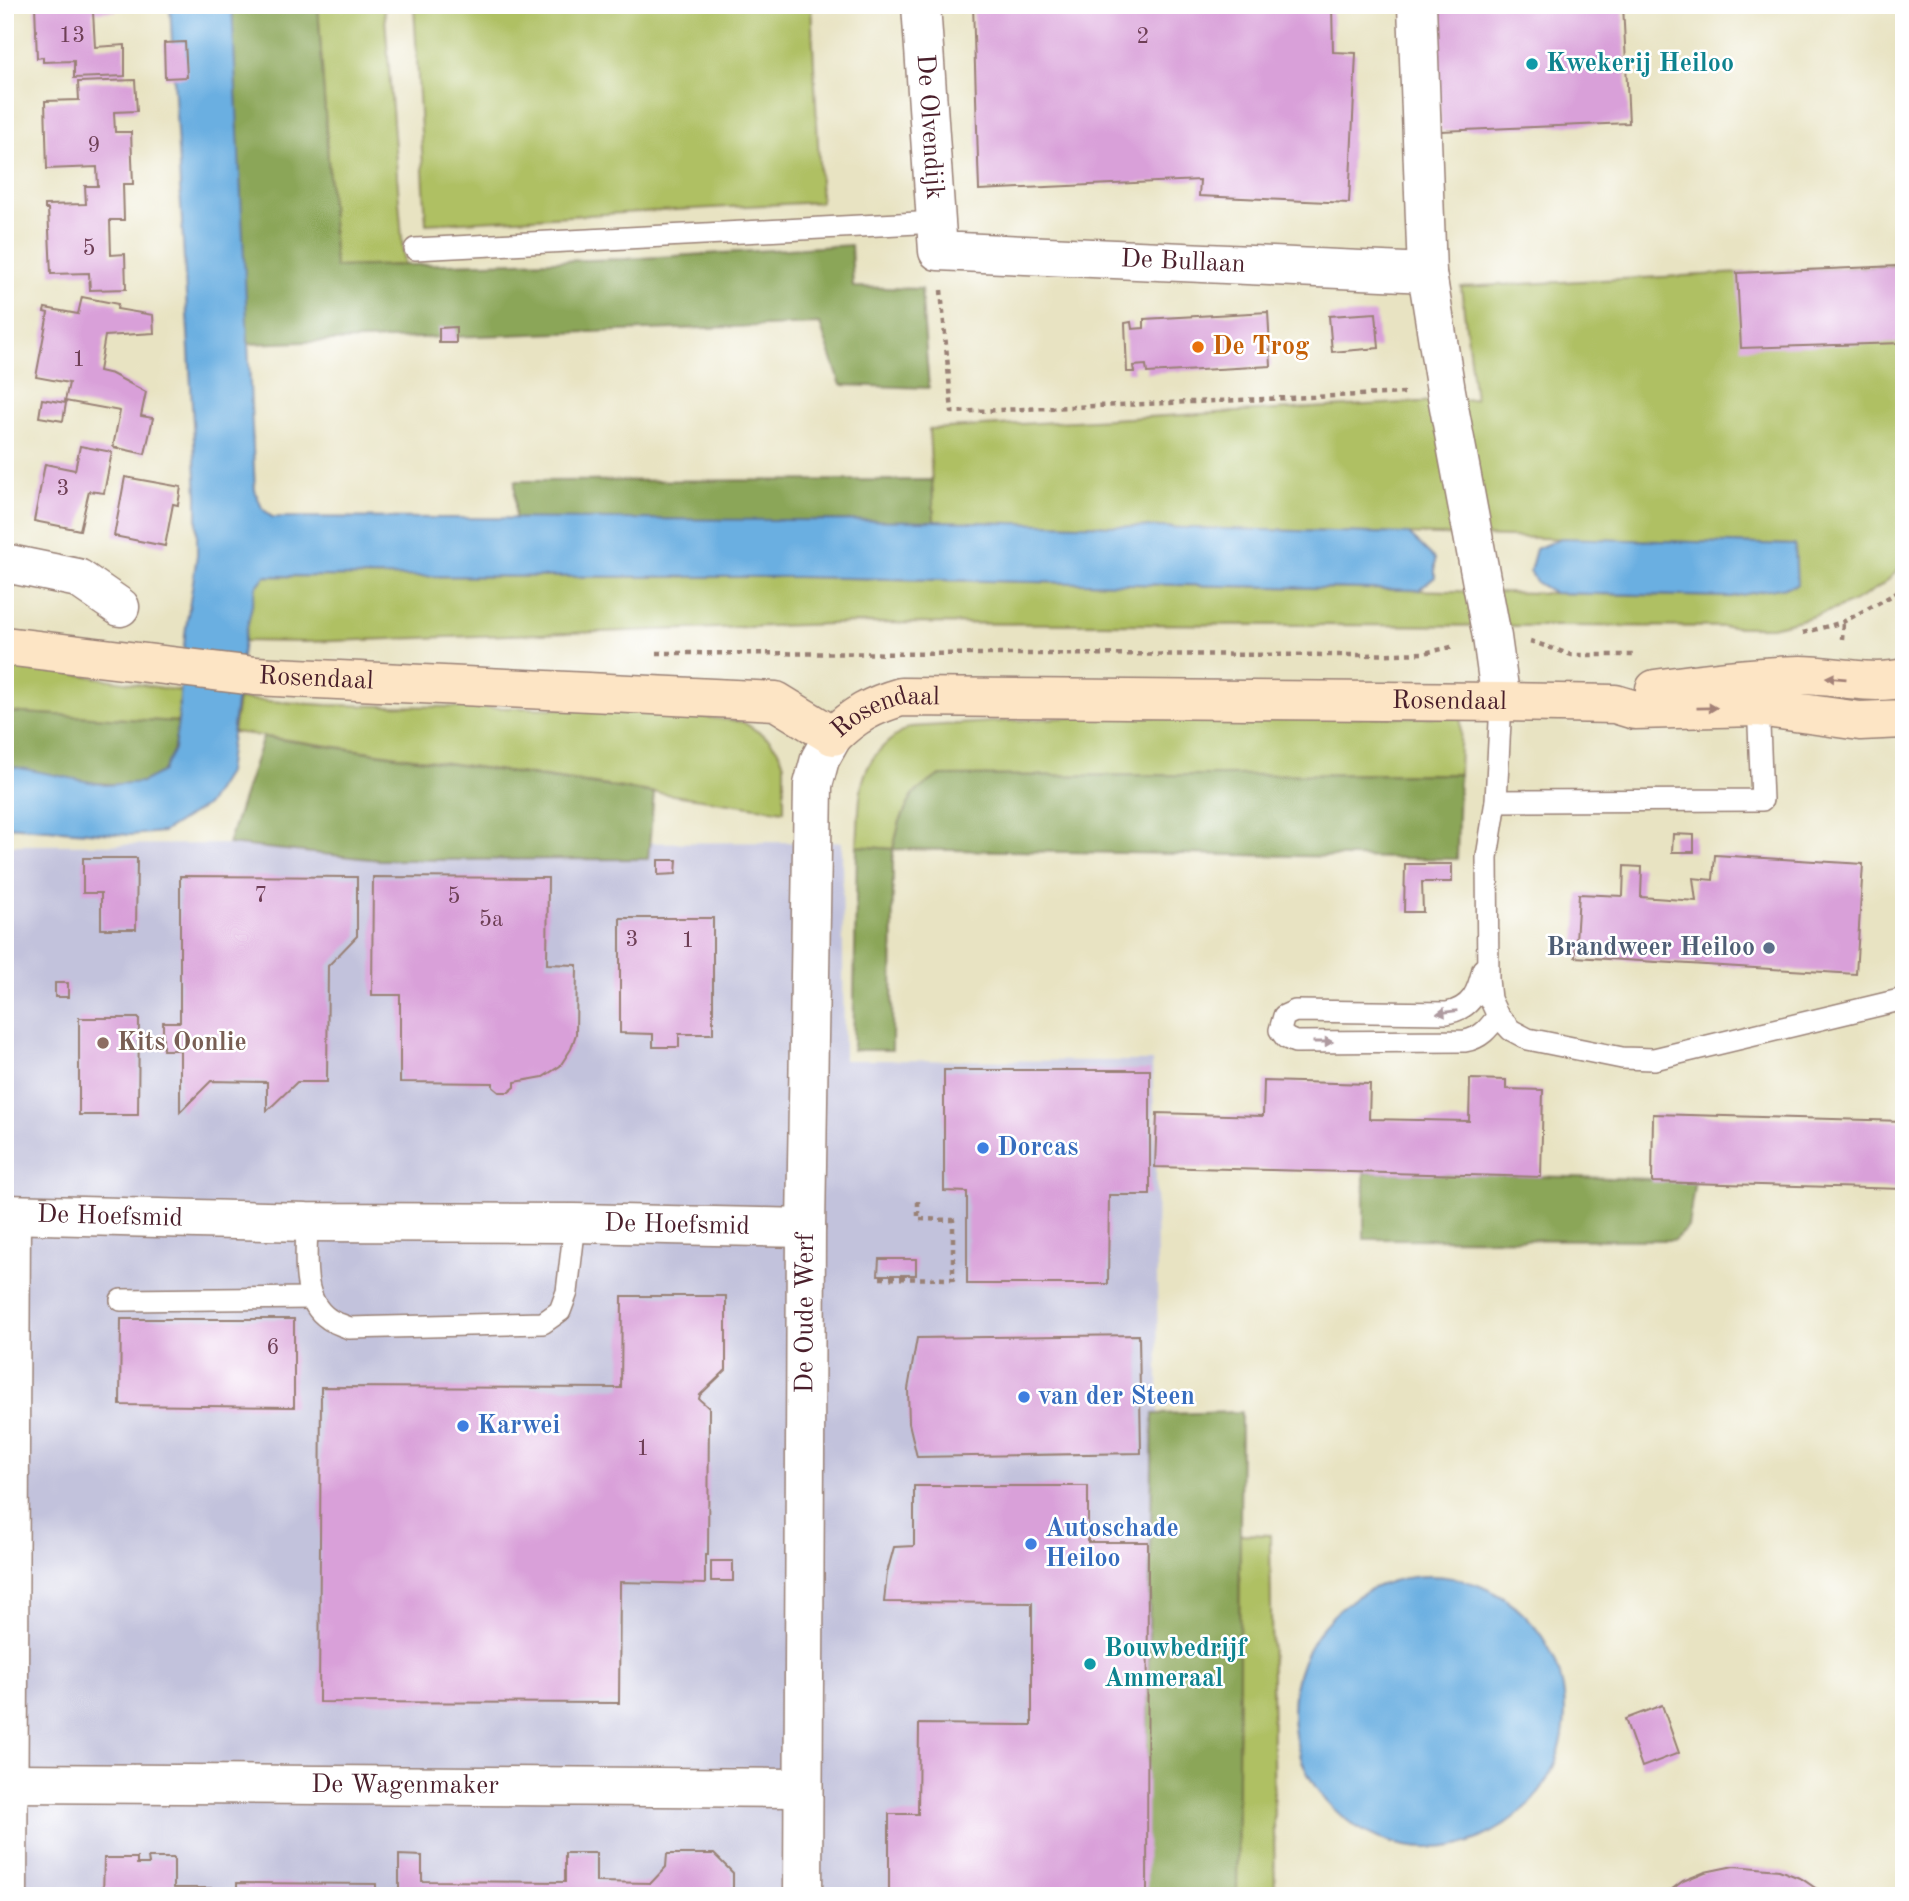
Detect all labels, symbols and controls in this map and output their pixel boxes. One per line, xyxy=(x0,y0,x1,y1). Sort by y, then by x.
house number: 13 xyxy=(59,24,85,47)
house number: 2 xyxy=(1136,25,1150,48)
place label: Kwekerij Heiloo xyxy=(1546,51,1734,77)
street label: De Olvendijk xyxy=(911,53,947,200)
marker: Kwekerij Heiloo xyxy=(1524,56,1540,72)
house number: 9 xyxy=(87,134,101,157)
house number: 5 xyxy=(82,237,96,260)
street label: De Bullaan xyxy=(1120,246,1246,278)
place label: De Trog xyxy=(1212,334,1310,360)
marker: De Trog xyxy=(1190,339,1206,355)
house number: 1 xyxy=(72,348,86,371)
house number: 3 xyxy=(56,477,70,500)
street label: Rosendaal xyxy=(258,663,374,695)
one-way arrow xyxy=(1825,672,1847,683)
street label: Rosendaal xyxy=(827,683,940,743)
street label: Rosendaal xyxy=(1392,688,1507,715)
one-way arrow xyxy=(1696,703,1718,714)
house number: 7 xyxy=(254,884,268,907)
house number: 5 xyxy=(447,885,461,908)
house number: 5a xyxy=(479,908,503,931)
house number: 3 xyxy=(625,928,639,951)
house number: 1 xyxy=(681,929,695,952)
place label: Brandweer Heiloo xyxy=(1546,935,1755,961)
marker: Brandweer Heiloo xyxy=(1761,940,1777,956)
one-way arrow xyxy=(1436,1006,1458,1017)
place label: Kits Oonlie xyxy=(117,1030,247,1056)
marker: Kits Oonlie xyxy=(95,1035,111,1051)
one-way arrow xyxy=(1312,1036,1334,1048)
place label: Dorcas xyxy=(997,1135,1078,1161)
marker: Dorcas xyxy=(975,1140,991,1156)
street label: De Hoefsmid xyxy=(37,1202,183,1232)
street label: De Hoefsmid xyxy=(604,1211,750,1240)
street label: De Oude Werf xyxy=(792,1231,819,1394)
house number: 6 xyxy=(266,1336,280,1359)
place label: van der Steen xyxy=(1038,1384,1195,1410)
marker: van der Steen xyxy=(1016,1389,1032,1405)
place label: Karwei xyxy=(477,1413,560,1439)
marker: Karwei xyxy=(455,1418,471,1434)
house number: 1 xyxy=(636,1437,650,1460)
place label: Autoschade Heiloo xyxy=(1045,1516,1179,1572)
marker: Autoschade Heiloo xyxy=(1023,1536,1039,1552)
place label: Bouwbedrijf Ammeraal xyxy=(1104,1636,1248,1692)
marker: Bouwbedrijf Ammeraal xyxy=(1082,1656,1098,1672)
street label: De Wagenmaker xyxy=(311,1772,499,1799)

